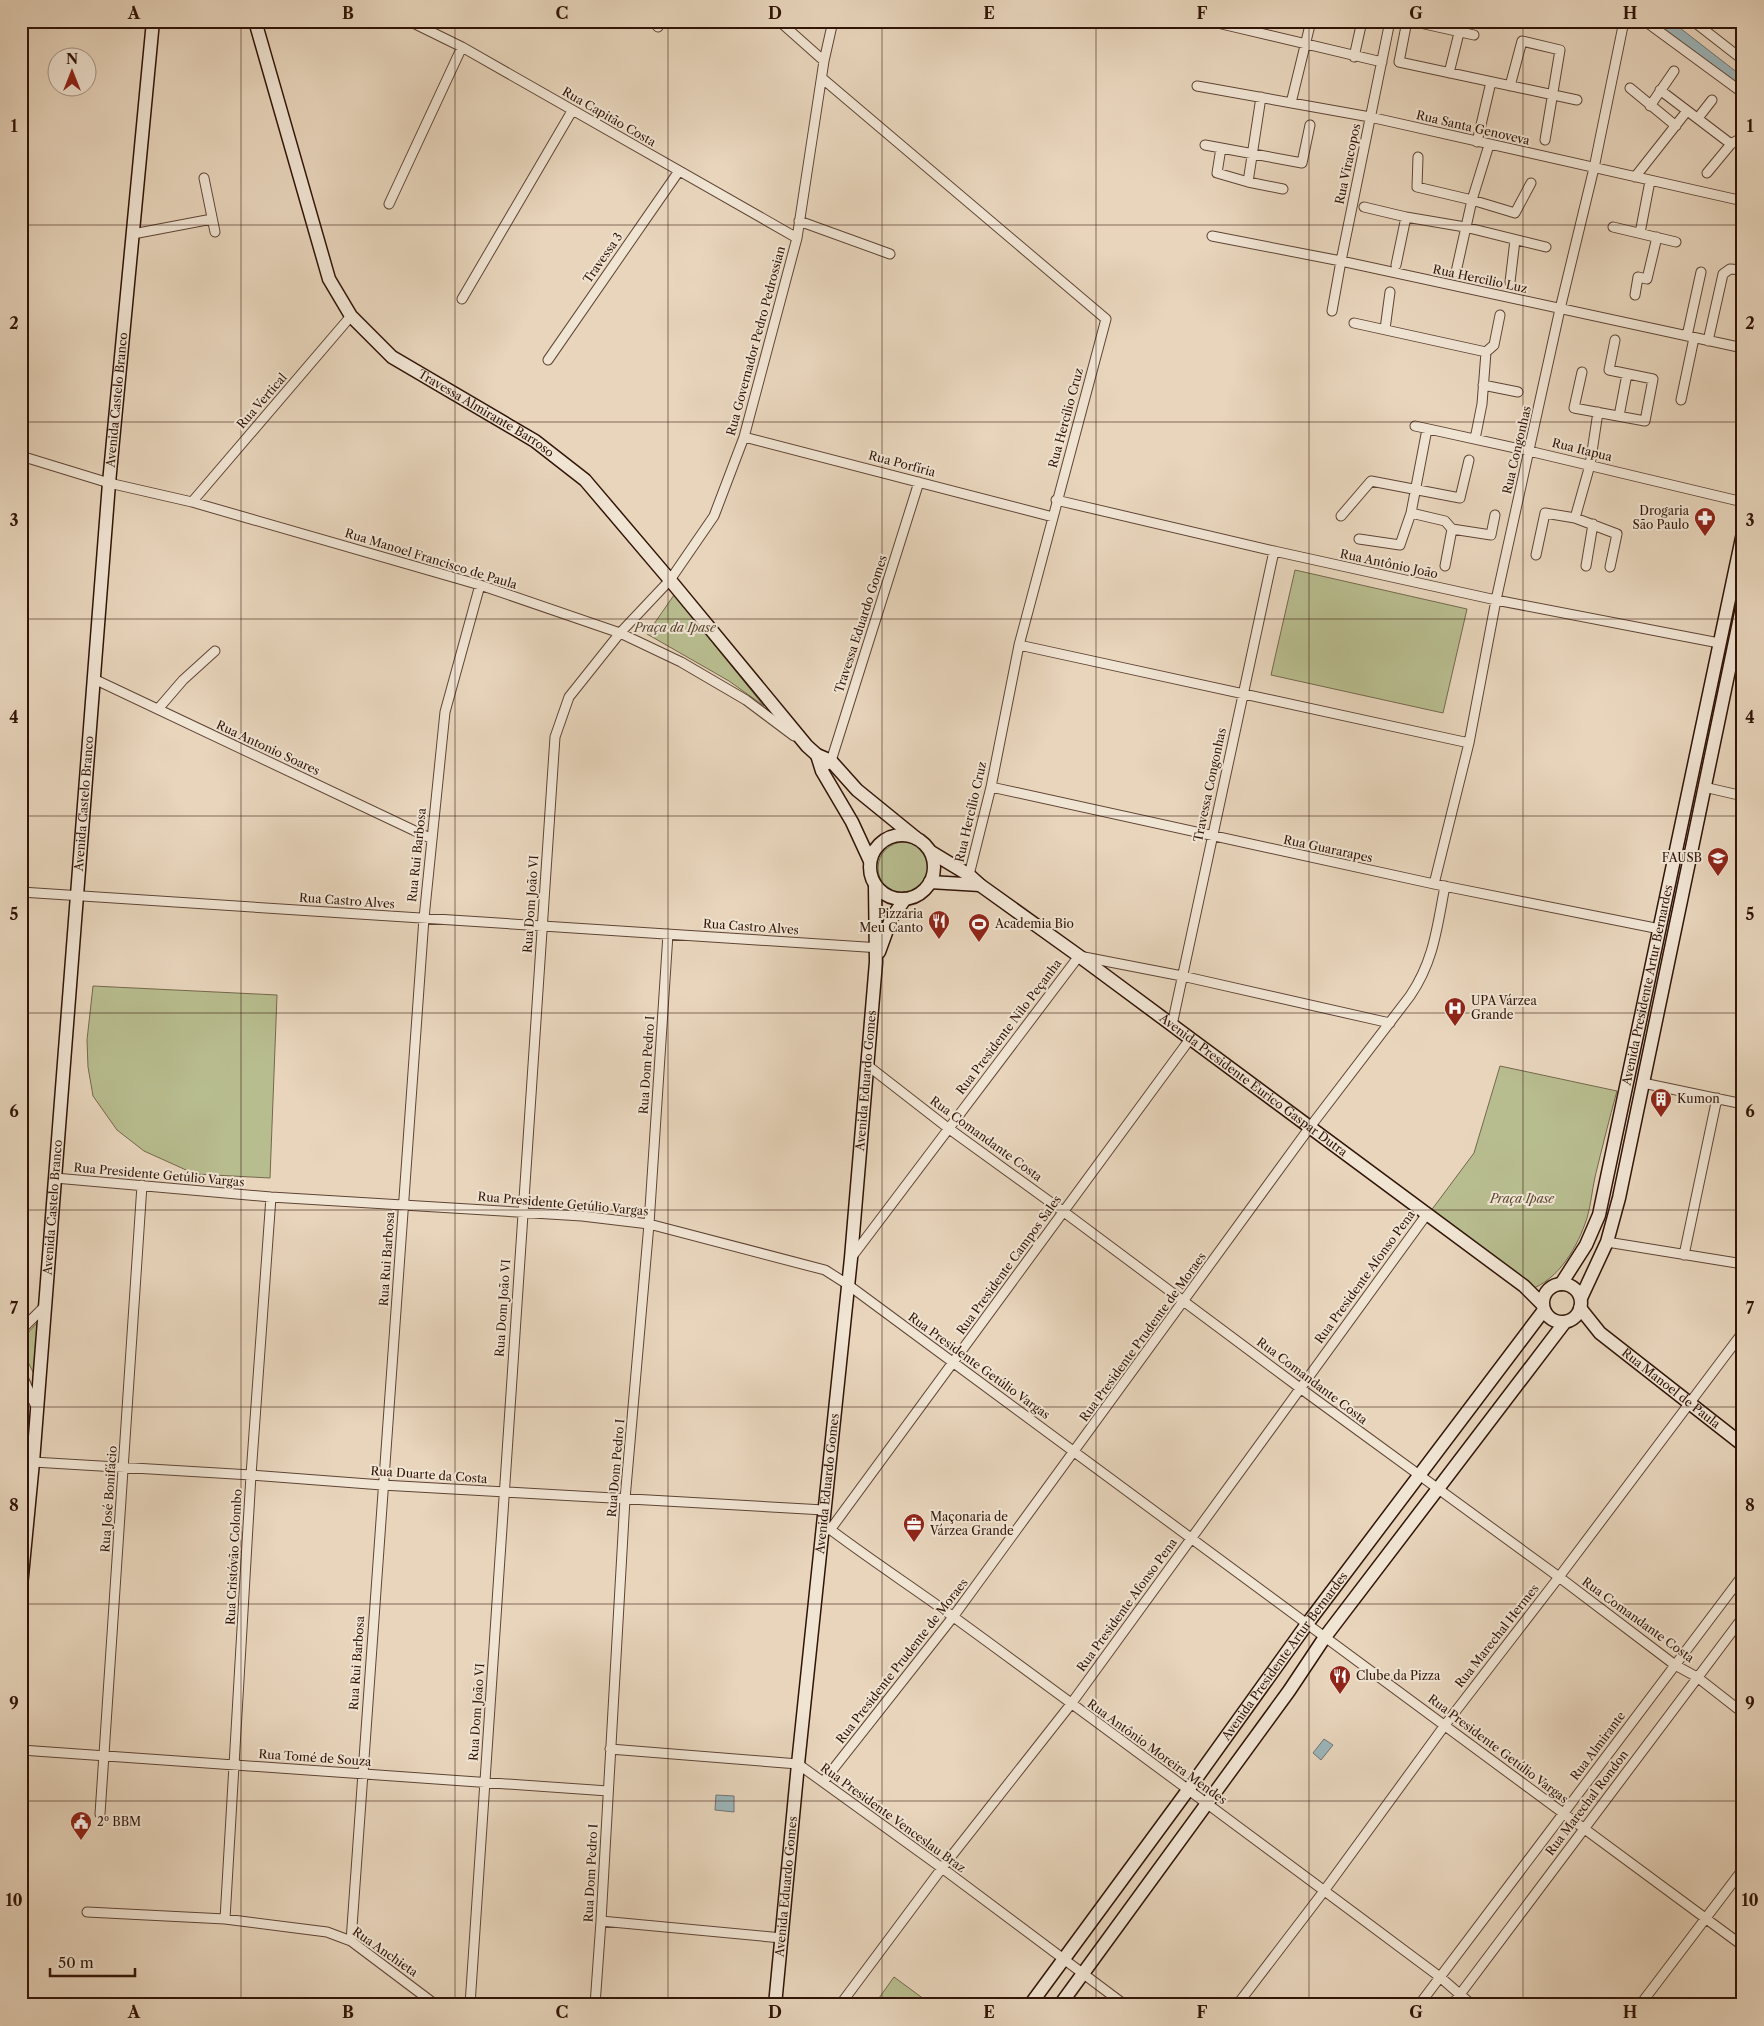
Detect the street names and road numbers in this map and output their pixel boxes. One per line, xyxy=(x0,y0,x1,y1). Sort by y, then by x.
street label: Rua Capitão Costa xyxy=(560,84,659,150)
street label: Rua Santa Genoveva xyxy=(1415,107,1532,148)
street label: Rua Viracopos xyxy=(1332,122,1363,206)
street label: Travessa 3 xyxy=(580,229,626,286)
street label: Rua Governador Pedro Pedrossian xyxy=(723,244,788,437)
street label: Rua Hercilio Luz xyxy=(1431,261,1529,296)
street label: Avenida Castelo Branco xyxy=(102,332,130,469)
street label: Travessa Almirante Barroso xyxy=(415,366,557,460)
street label: Rua Hercílio Cruz xyxy=(1045,366,1086,469)
street label: Rua Vertical xyxy=(233,370,290,431)
street label: Rua Congonhas xyxy=(1499,404,1534,495)
street label: Rua Itapua xyxy=(1550,435,1614,464)
street label: Rua Porfíria xyxy=(867,447,938,480)
street label: Rua Manoel Francisco de Paula xyxy=(343,525,520,592)
street label: Rua Antônio João xyxy=(1339,546,1440,581)
street label: Travessa Eduardo Gomes xyxy=(831,553,890,695)
street label: Rua Antonio Soares xyxy=(214,717,322,778)
street label: Travessa Congonhas xyxy=(1190,726,1229,843)
street label: Avenida Castelo Branco xyxy=(71,735,96,873)
street label: Rua Hercílio Cruz xyxy=(952,760,989,864)
street label: Rua Rui Barbosa xyxy=(404,807,429,903)
street label: Rua Guararapes xyxy=(1282,832,1374,865)
street label: Rua Dom João VI xyxy=(520,855,541,953)
street label: Avenida Presidente Artur Bernardes xyxy=(1618,883,1676,1088)
street label: Rua Castro Alves xyxy=(299,890,395,911)
street label: Rua Castro Alves xyxy=(703,916,799,937)
street label: Rua Presidente Nilo Peçanha xyxy=(953,955,1065,1097)
street label: Avenida Eduardo Gomes xyxy=(852,1009,879,1152)
street label: Avenida Presidente Eurico Gaspar Dutra xyxy=(1156,1010,1351,1160)
street label: Rua Dom Pedro I xyxy=(636,1015,657,1115)
street label: Rua Comandante Costa xyxy=(927,1093,1046,1185)
street label: Avenida Castelo Branco xyxy=(39,1139,65,1277)
street label: Rua Presidente Getúlio Vargas xyxy=(73,1160,245,1189)
street label: Rua Presidente Getúlio Vargas xyxy=(477,1189,649,1218)
street label: Rua Presidente Campos Sales xyxy=(953,1192,1064,1337)
street label: Rua Presidente Afonso Pena xyxy=(1311,1207,1418,1346)
street label: Rua Rui Barbosa xyxy=(376,1211,397,1307)
street label: Rua Presidente Prudente de Moraes xyxy=(1076,1249,1209,1424)
street label: Rua Dom João VI xyxy=(492,1259,513,1357)
street label: Rua Presidente Getúlio Vargas xyxy=(905,1309,1053,1422)
street label: Rua Comandante Costa xyxy=(1254,1334,1371,1428)
street label: Rua Manoel de Paula xyxy=(1619,1345,1724,1432)
street label: Avenida Eduardo Gomes xyxy=(812,1413,842,1556)
street label: Rua Dom Pedro I xyxy=(604,1418,627,1518)
street label: Rua José Bonifácio xyxy=(97,1445,120,1553)
street label: Rua Duarte da Costa xyxy=(370,1463,489,1486)
street label: Rua Cristóvão Colombo xyxy=(222,1489,245,1625)
street label: Rua Presidente Afonso Pena xyxy=(1073,1535,1180,1674)
street label: Avenida Presidente Artur Bernardes xyxy=(1218,1569,1351,1744)
street label: Rua Comandante Costa xyxy=(1579,1574,1698,1666)
street label: Rua Presidente Prudente de Moraes xyxy=(832,1575,971,1746)
street label: Rua Marechal Hermes xyxy=(1452,1581,1542,1690)
street label: Rua Rui Barbosa xyxy=(346,1615,367,1711)
street label: Rua Dom João VI xyxy=(466,1663,487,1761)
street label: Rua Presidente Getúlio Vargas xyxy=(1425,1691,1571,1806)
street label: Rua Antônio Moreira Mendes xyxy=(1085,1696,1230,1807)
street label: Rua Almirante xyxy=(1567,1708,1628,1783)
street label: Rua Tomé de Souza xyxy=(258,1746,373,1769)
street label: Rua Marechal Rondon xyxy=(1542,1747,1631,1858)
street label: Rua Presidente Venceslau Braz xyxy=(818,1760,969,1875)
street label: Avenida Eduardo Gomes xyxy=(772,1815,800,1959)
street label: Rua Dom Pedro I xyxy=(580,1823,601,1923)
street label: Rua Anchieta xyxy=(350,1924,421,1980)

